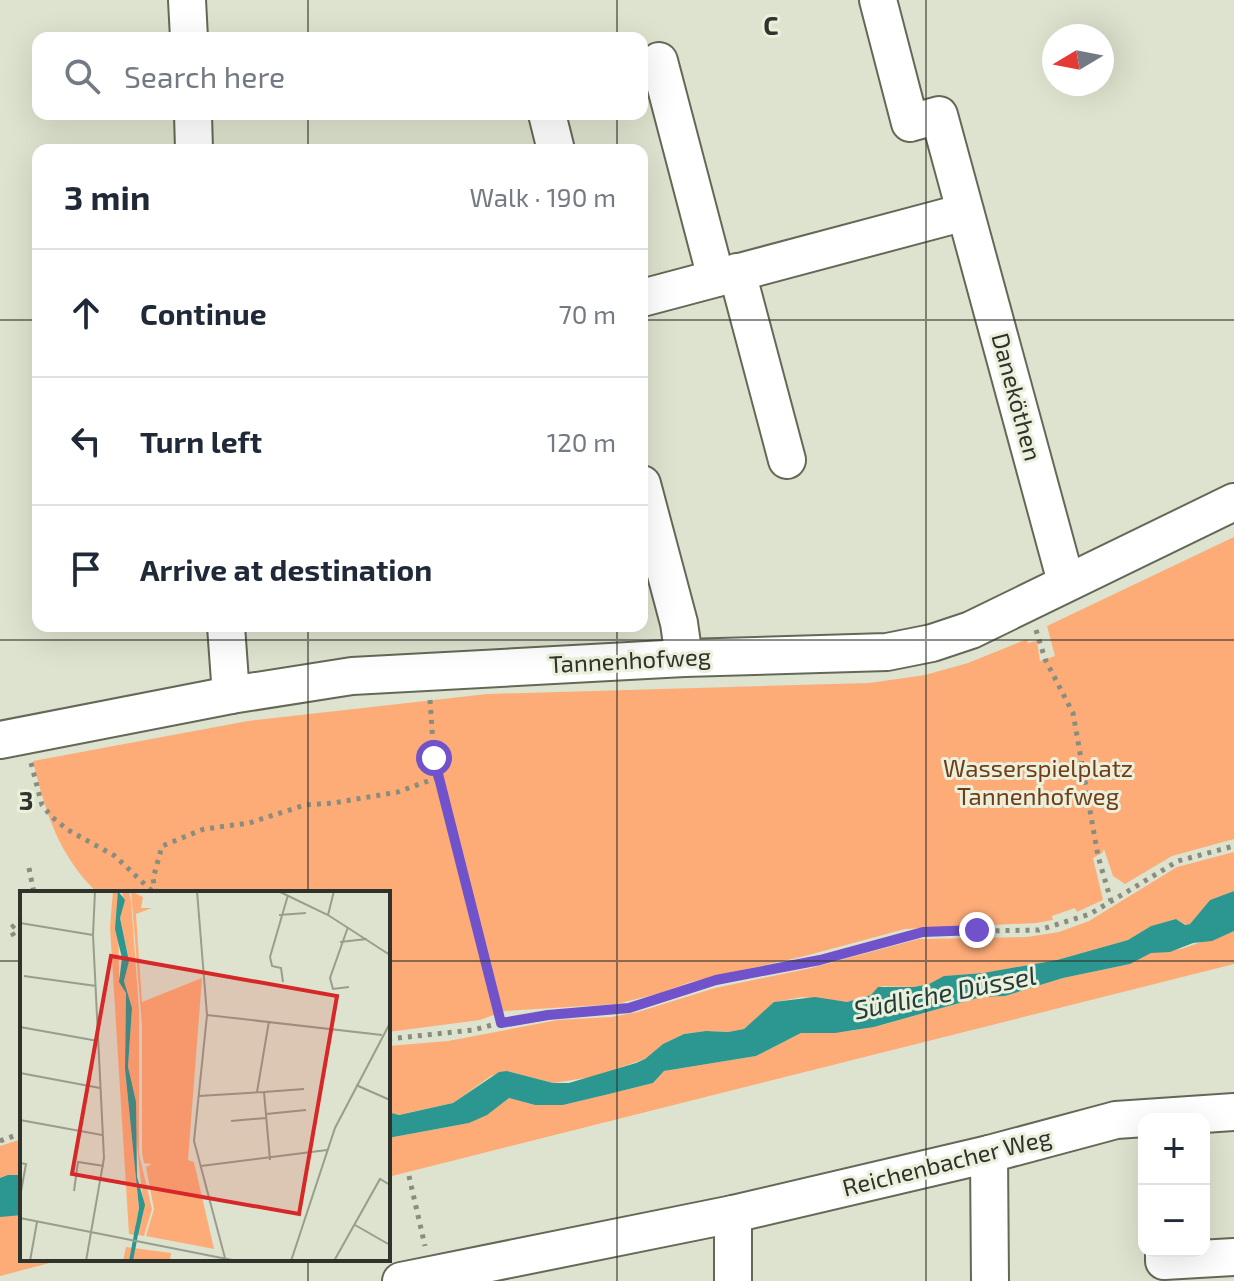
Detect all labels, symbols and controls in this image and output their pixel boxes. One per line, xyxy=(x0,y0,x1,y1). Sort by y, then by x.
text: C xyxy=(763,9,779,40)
north arrow xyxy=(1042,24,1114,96)
search box xyxy=(32,32,648,120)
icon: search xyxy=(60,54,104,98)
text: Search here xyxy=(124,58,285,94)
text: 3 min xyxy=(64,176,150,217)
text: Walk · 190 m xyxy=(469,181,616,212)
icon: ahead xyxy=(64,291,108,335)
text: Continue xyxy=(140,295,267,331)
text: 70 m xyxy=(558,298,616,329)
street label: Daneköthen xyxy=(986,329,1048,464)
icon: left xyxy=(64,419,108,463)
text: Turn left xyxy=(140,423,262,459)
text: 120 m xyxy=(547,426,616,457)
icon: arrive xyxy=(64,547,108,591)
text: Arrive at destination xyxy=(140,551,432,587)
street label: Tannenhofweg xyxy=(548,641,712,678)
route start xyxy=(416,740,452,776)
park label: Wasserspielplatz Tannenhofweg xyxy=(943,753,1133,810)
text: 3 xyxy=(19,784,33,815)
inset map xyxy=(20,891,390,1261)
route end xyxy=(959,912,995,948)
water label: Südliche Düssel xyxy=(851,959,1039,1024)
map controls xyxy=(1138,1113,1210,1257)
button: + xyxy=(1138,1113,1210,1185)
street label: Reichenbacher Weg xyxy=(839,1122,1054,1202)
button: − xyxy=(1138,1185,1210,1257)

